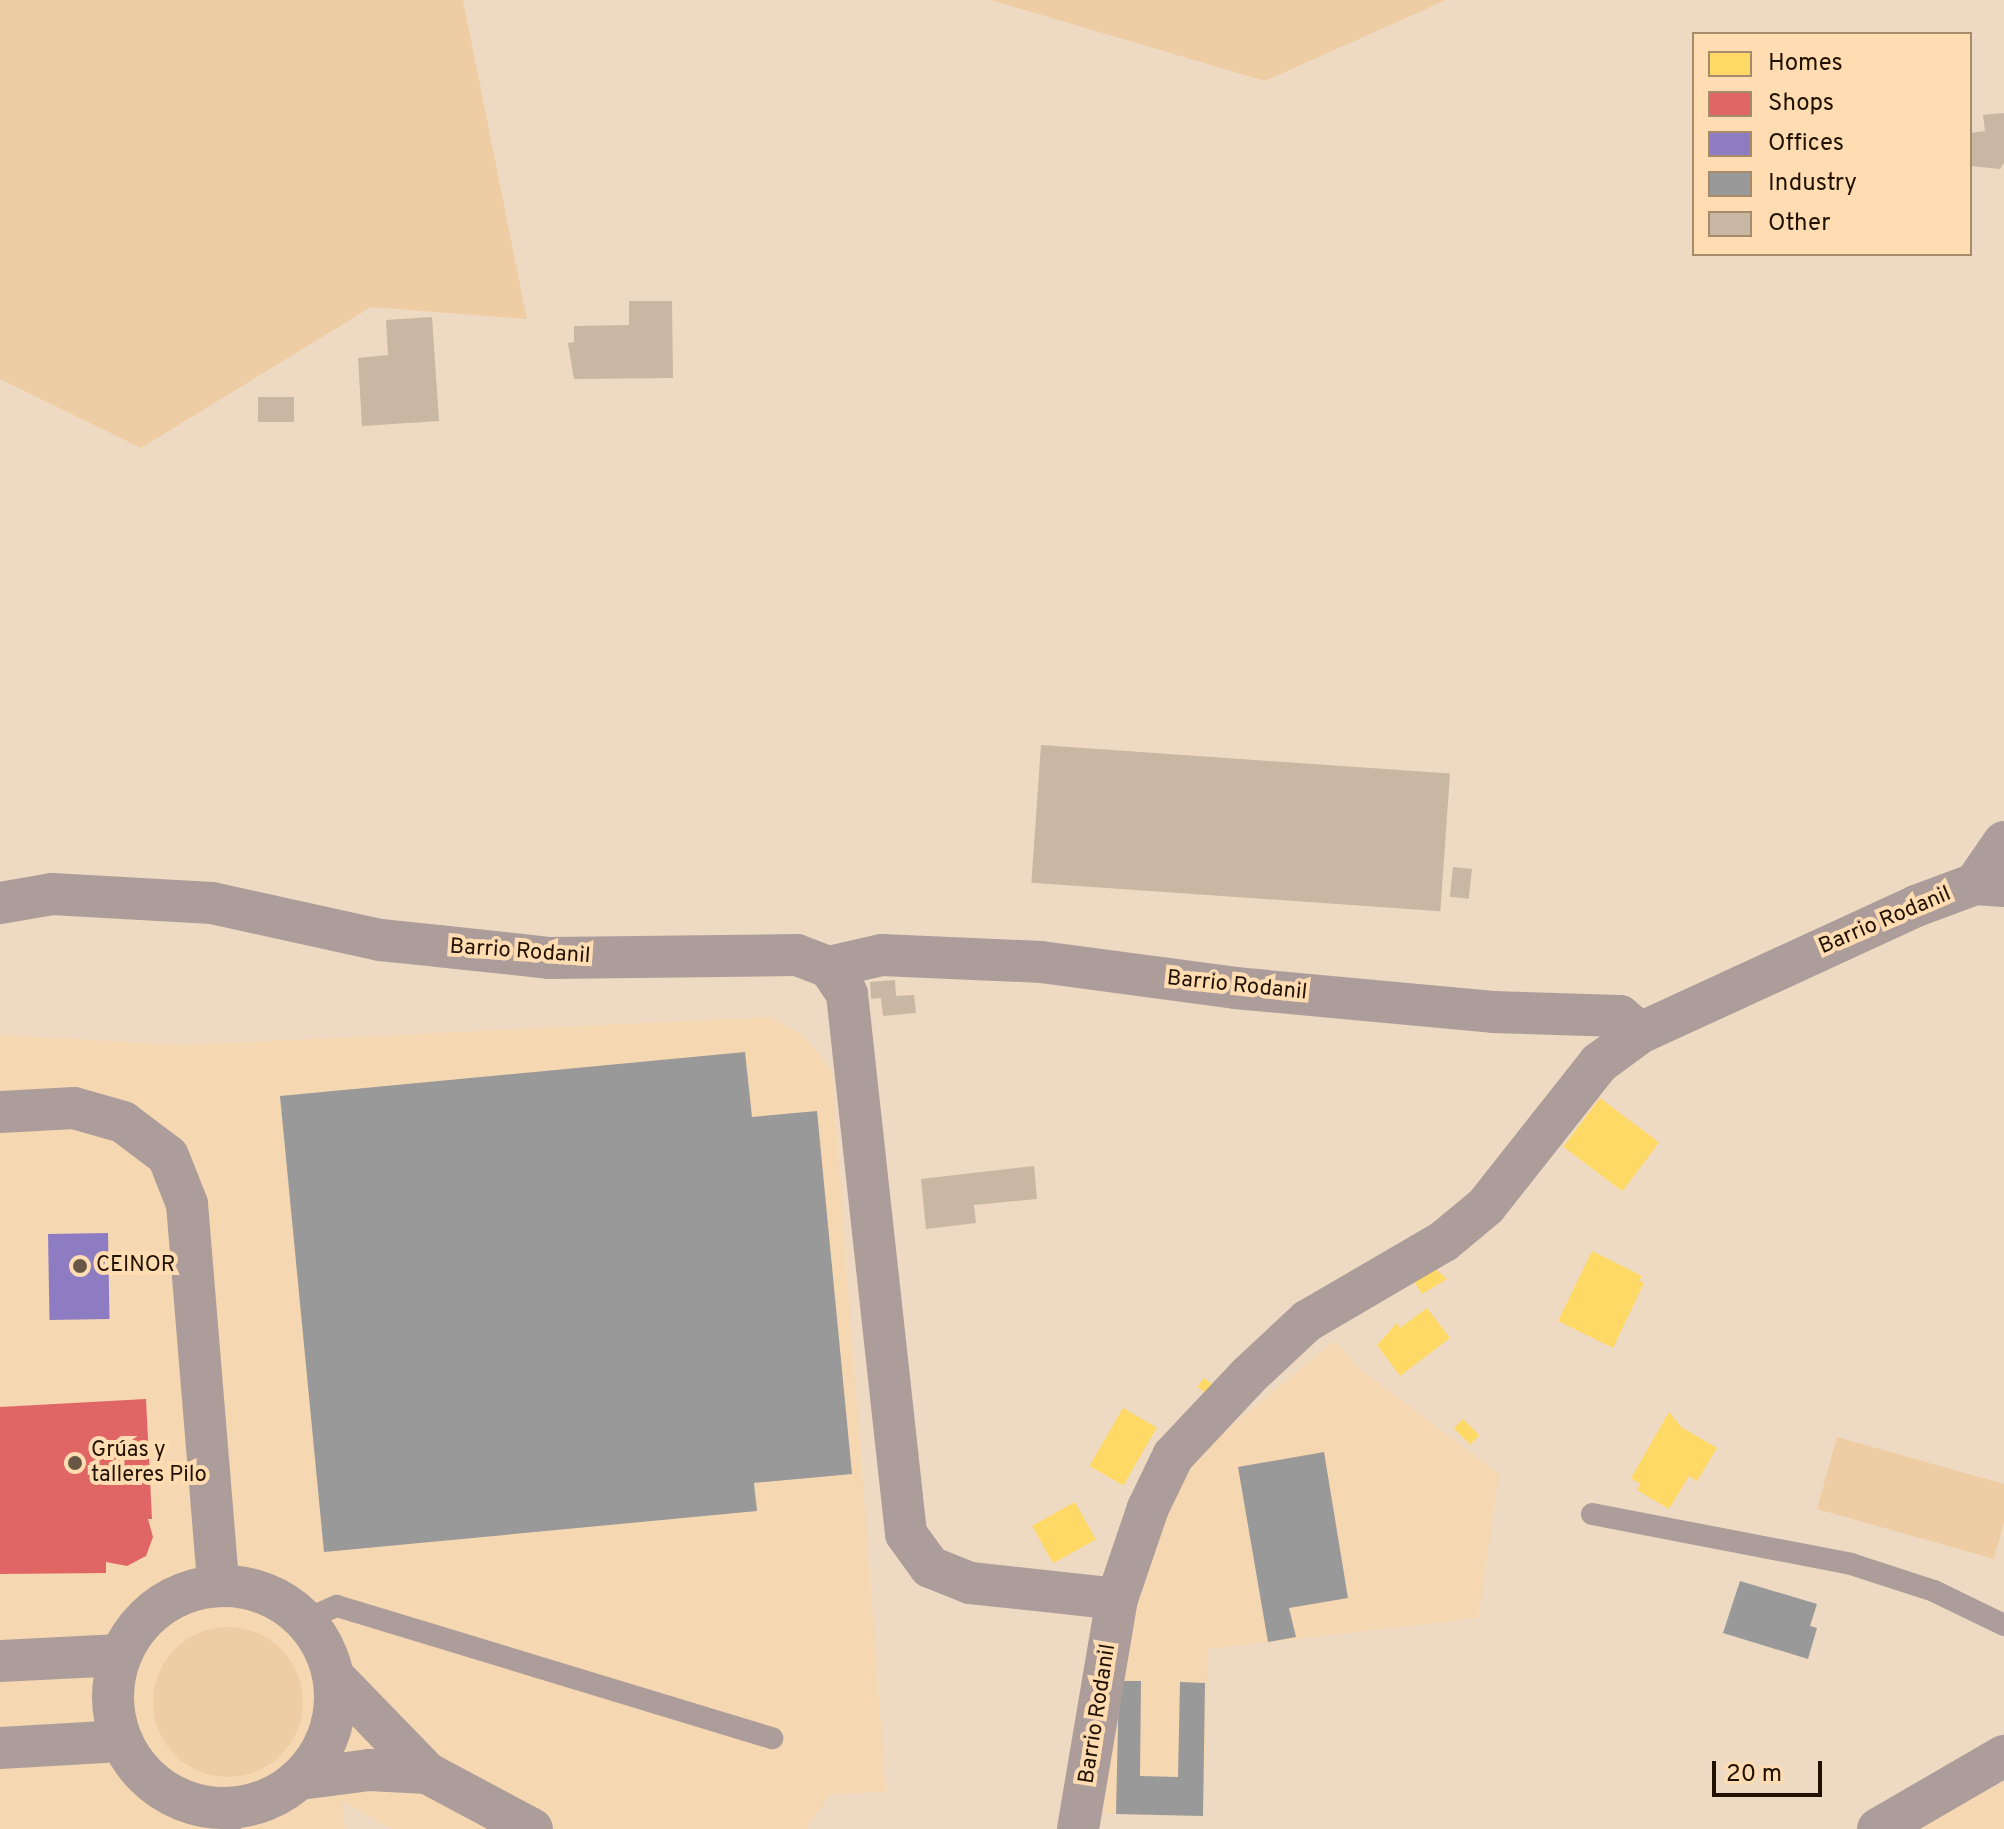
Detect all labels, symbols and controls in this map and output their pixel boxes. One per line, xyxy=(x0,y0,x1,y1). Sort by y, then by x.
legend xyxy=(1692,32,1972,256)
text: Homes xyxy=(1768,49,1843,79)
text: Shops xyxy=(1768,89,1834,119)
text: Offices xyxy=(1768,129,1844,159)
text: Industry xyxy=(1768,169,1857,199)
text: Other xyxy=(1768,209,1830,239)
street label: Barrio Rodanil xyxy=(1815,881,1955,961)
street label: Barrio Rodanil xyxy=(449,934,591,970)
street label: Barrio Rodanil xyxy=(1165,965,1309,1007)
place label: CEINOR xyxy=(96,1253,175,1279)
marker: CEINOR xyxy=(71,1257,89,1275)
place label: Grúas y talleres Pilo xyxy=(91,1437,207,1488)
marker: Grúas y talleres Pilo xyxy=(66,1454,84,1472)
street label: Barrio Rodanil xyxy=(1074,1642,1122,1786)
scale bar xyxy=(1716,1745,1826,1795)
text: 20 m xyxy=(1726,1760,1782,1790)

